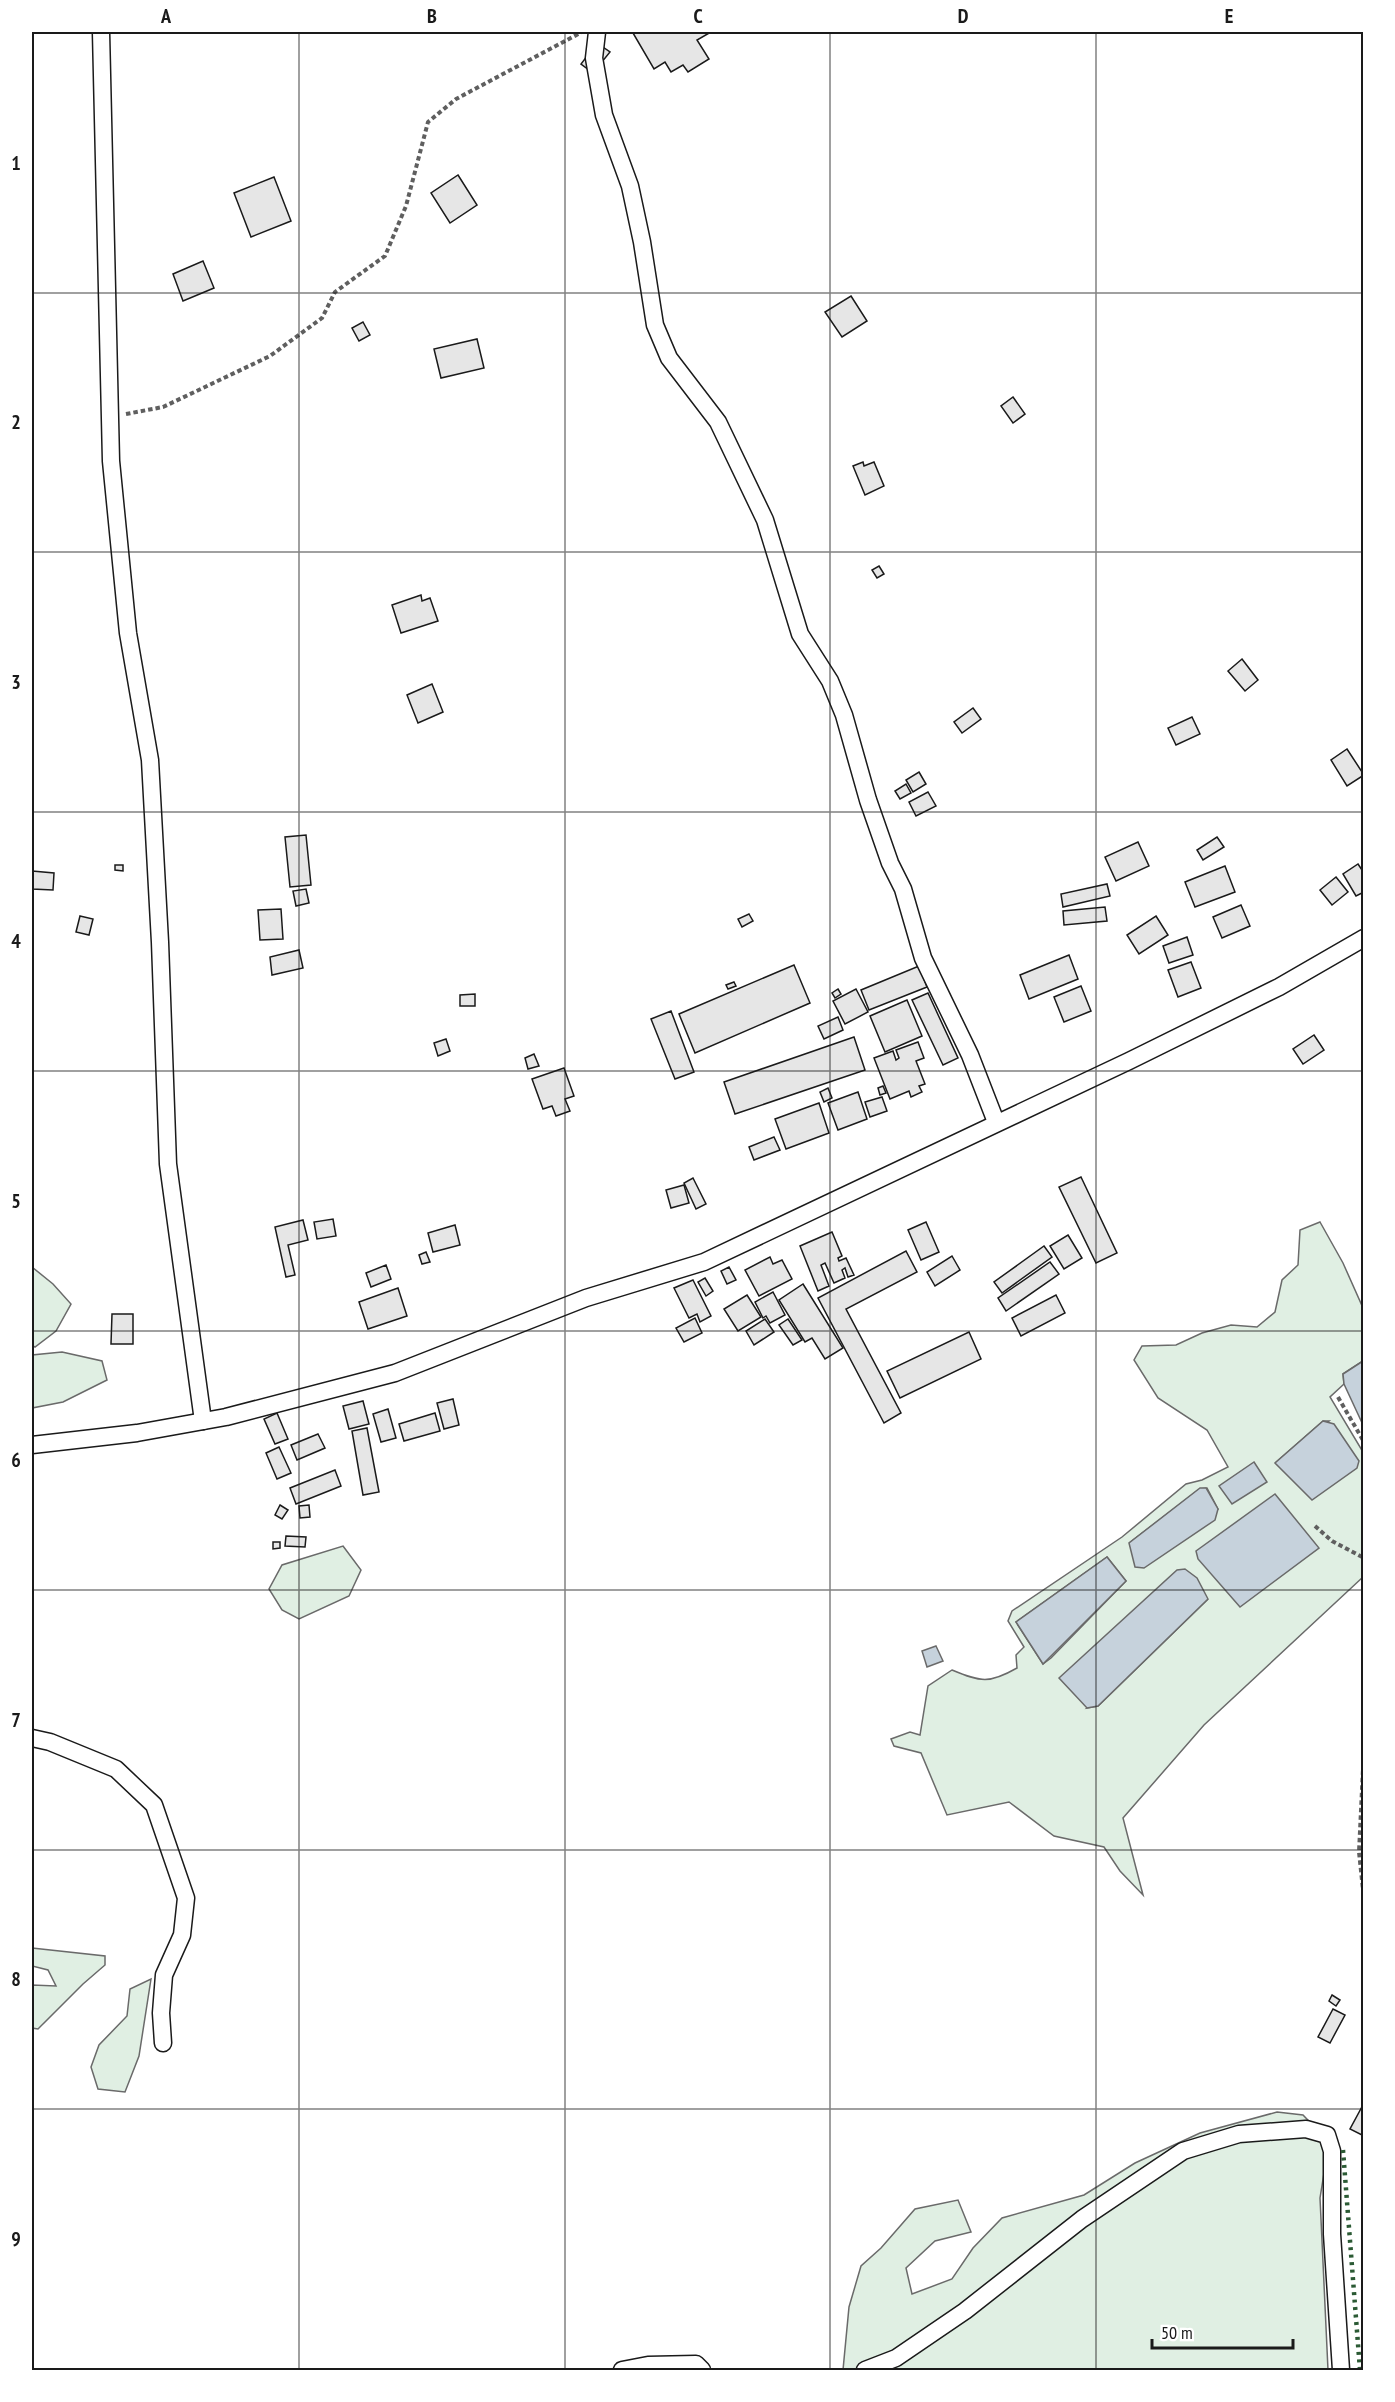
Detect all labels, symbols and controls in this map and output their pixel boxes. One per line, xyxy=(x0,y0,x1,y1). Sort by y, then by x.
text: A xyxy=(160,3,172,29)
text: B xyxy=(427,3,437,29)
text: C xyxy=(693,3,703,29)
text: D xyxy=(958,3,969,29)
text: E xyxy=(1225,3,1233,29)
text: 1 xyxy=(11,150,21,176)
text: 2 xyxy=(11,409,21,435)
text: 3 xyxy=(11,669,21,695)
text: 4 xyxy=(11,928,21,954)
text: 5 xyxy=(11,1188,21,1214)
text: 6 xyxy=(11,1447,21,1473)
text: 7 xyxy=(11,1707,21,1733)
text: 8 xyxy=(11,1966,21,1992)
text: 9 xyxy=(11,2226,21,2252)
scale bar xyxy=(1152,2312,1293,2350)
text: 50 m xyxy=(1161,2321,1193,2344)

